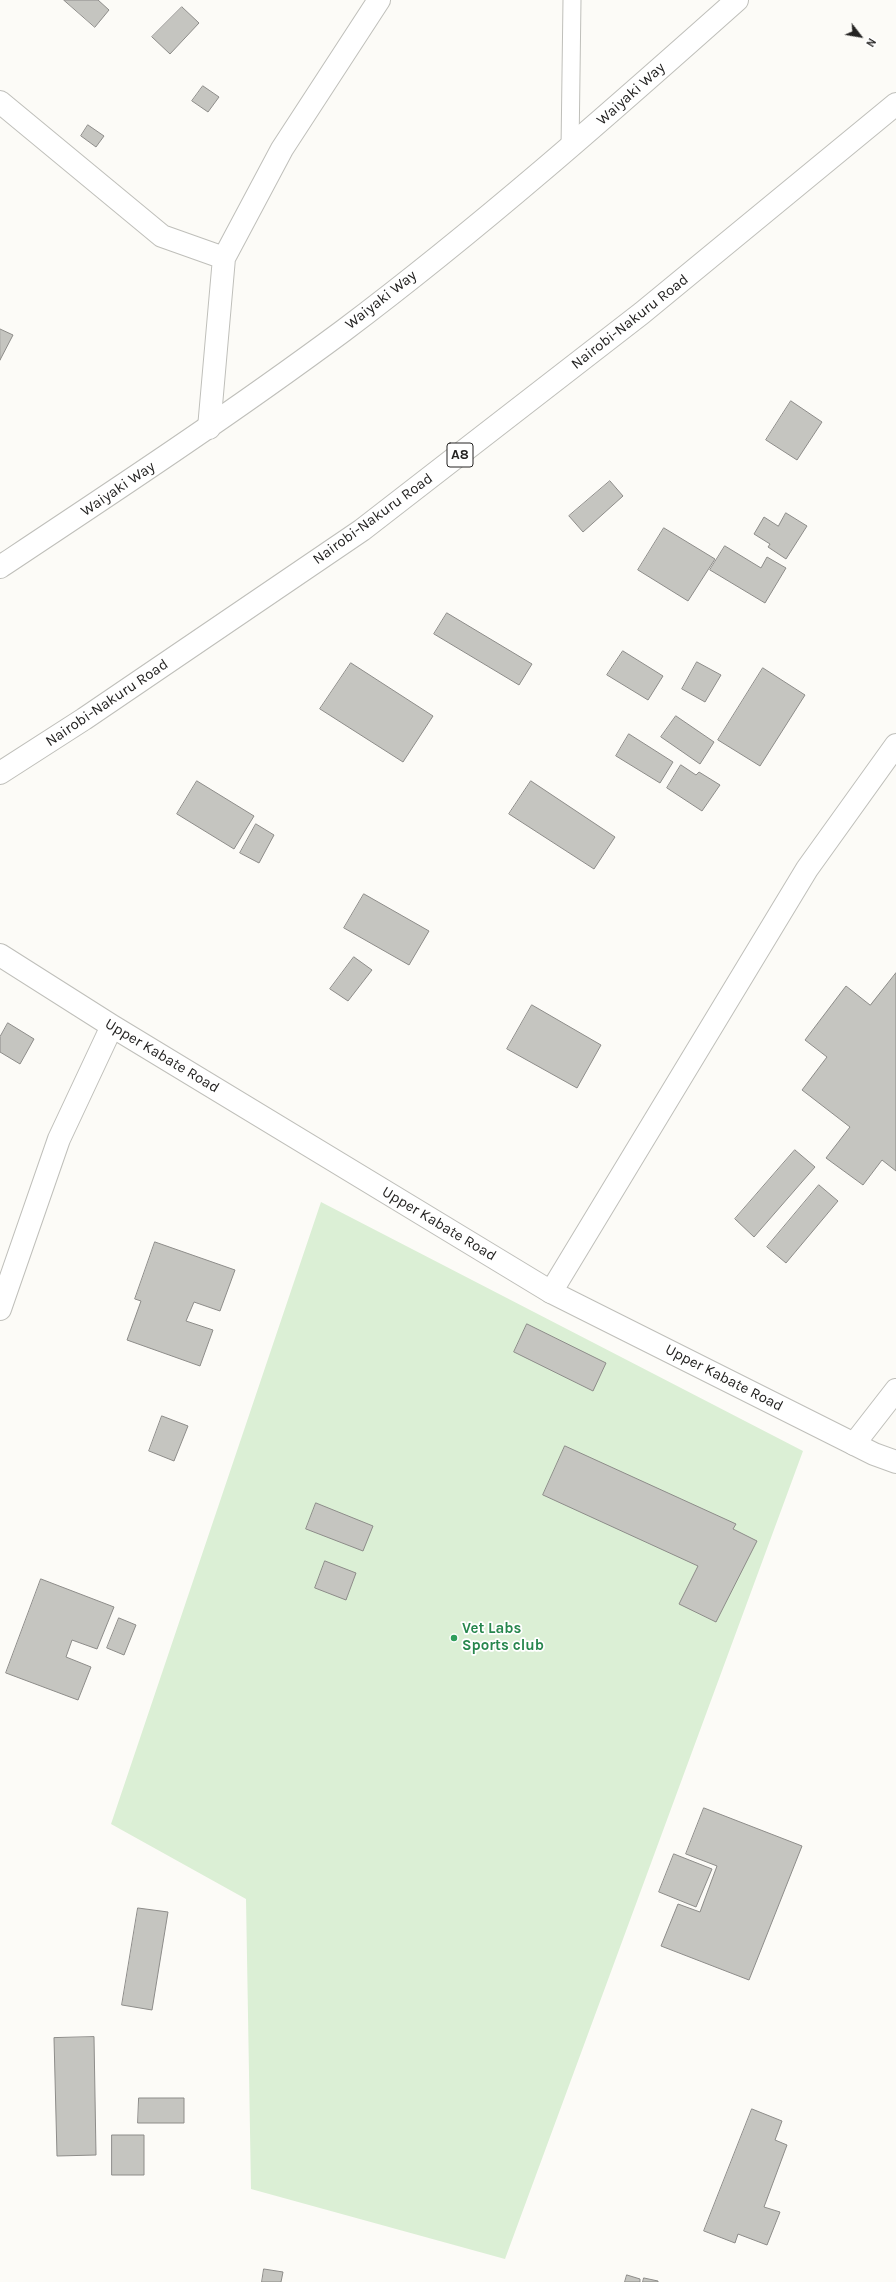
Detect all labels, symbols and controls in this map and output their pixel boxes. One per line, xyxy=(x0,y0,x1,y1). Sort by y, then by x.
north arrow xyxy=(840,16,880,56)
text: N xyxy=(863,36,878,49)
street label: Waiyaki Way xyxy=(593,59,669,129)
street label: Waiyaki Way xyxy=(342,267,420,333)
street label: Nairobi-Nakuru Road xyxy=(568,271,692,373)
road number: A8 xyxy=(447,443,473,467)
street label: Waiyaki Way xyxy=(78,458,158,520)
street label: Nairobi-Nakuru Road xyxy=(310,469,436,569)
street label: Nairobi-Nakuru Road xyxy=(42,655,172,751)
street label: Upper Kabate Road xyxy=(102,1015,222,1097)
street label: Upper Kabate Road xyxy=(379,1183,499,1265)
street label: Upper Kabate Road xyxy=(662,1340,786,1416)
place label: Vet Labs Sports club xyxy=(462,1620,544,1655)
marker: Vet Labs Sports club xyxy=(449,1633,459,1643)

